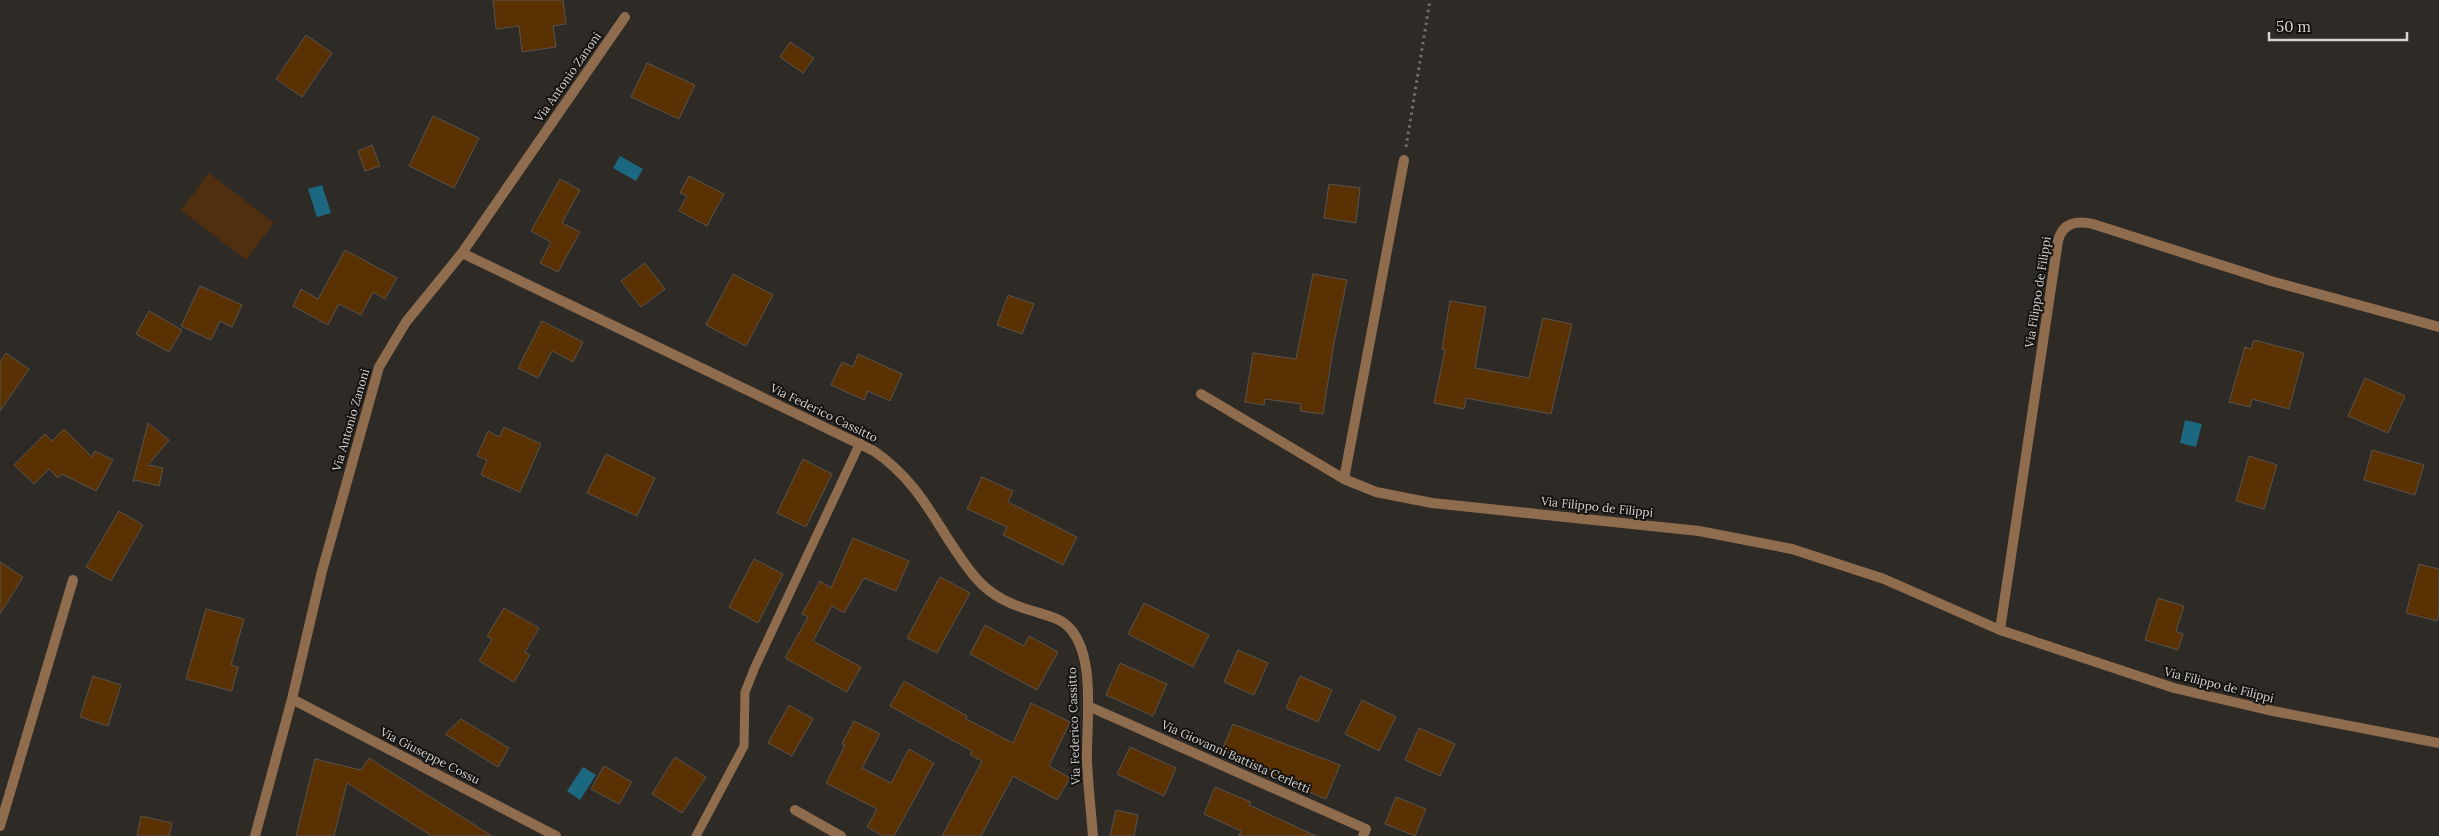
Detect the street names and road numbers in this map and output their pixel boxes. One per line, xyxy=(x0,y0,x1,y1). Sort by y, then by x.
street label: Via Antonio Zanoni xyxy=(530,29,604,125)
street label: Via Filippo de Filippi xyxy=(2021,235,2054,350)
street label: Via Antonio Zanoni xyxy=(328,367,372,474)
street label: Via Federico Cassitto xyxy=(767,380,880,445)
street label: Via Filippo de Filippi xyxy=(1539,493,1654,520)
street label: Via Filippo de Filippi xyxy=(2162,663,2275,705)
street label: Via Federico Cassitto xyxy=(1064,667,1083,786)
street label: Via Giovanni Battista Cerletti xyxy=(1158,716,1313,796)
street label: Via Giuseppe Cossu xyxy=(377,723,483,787)

